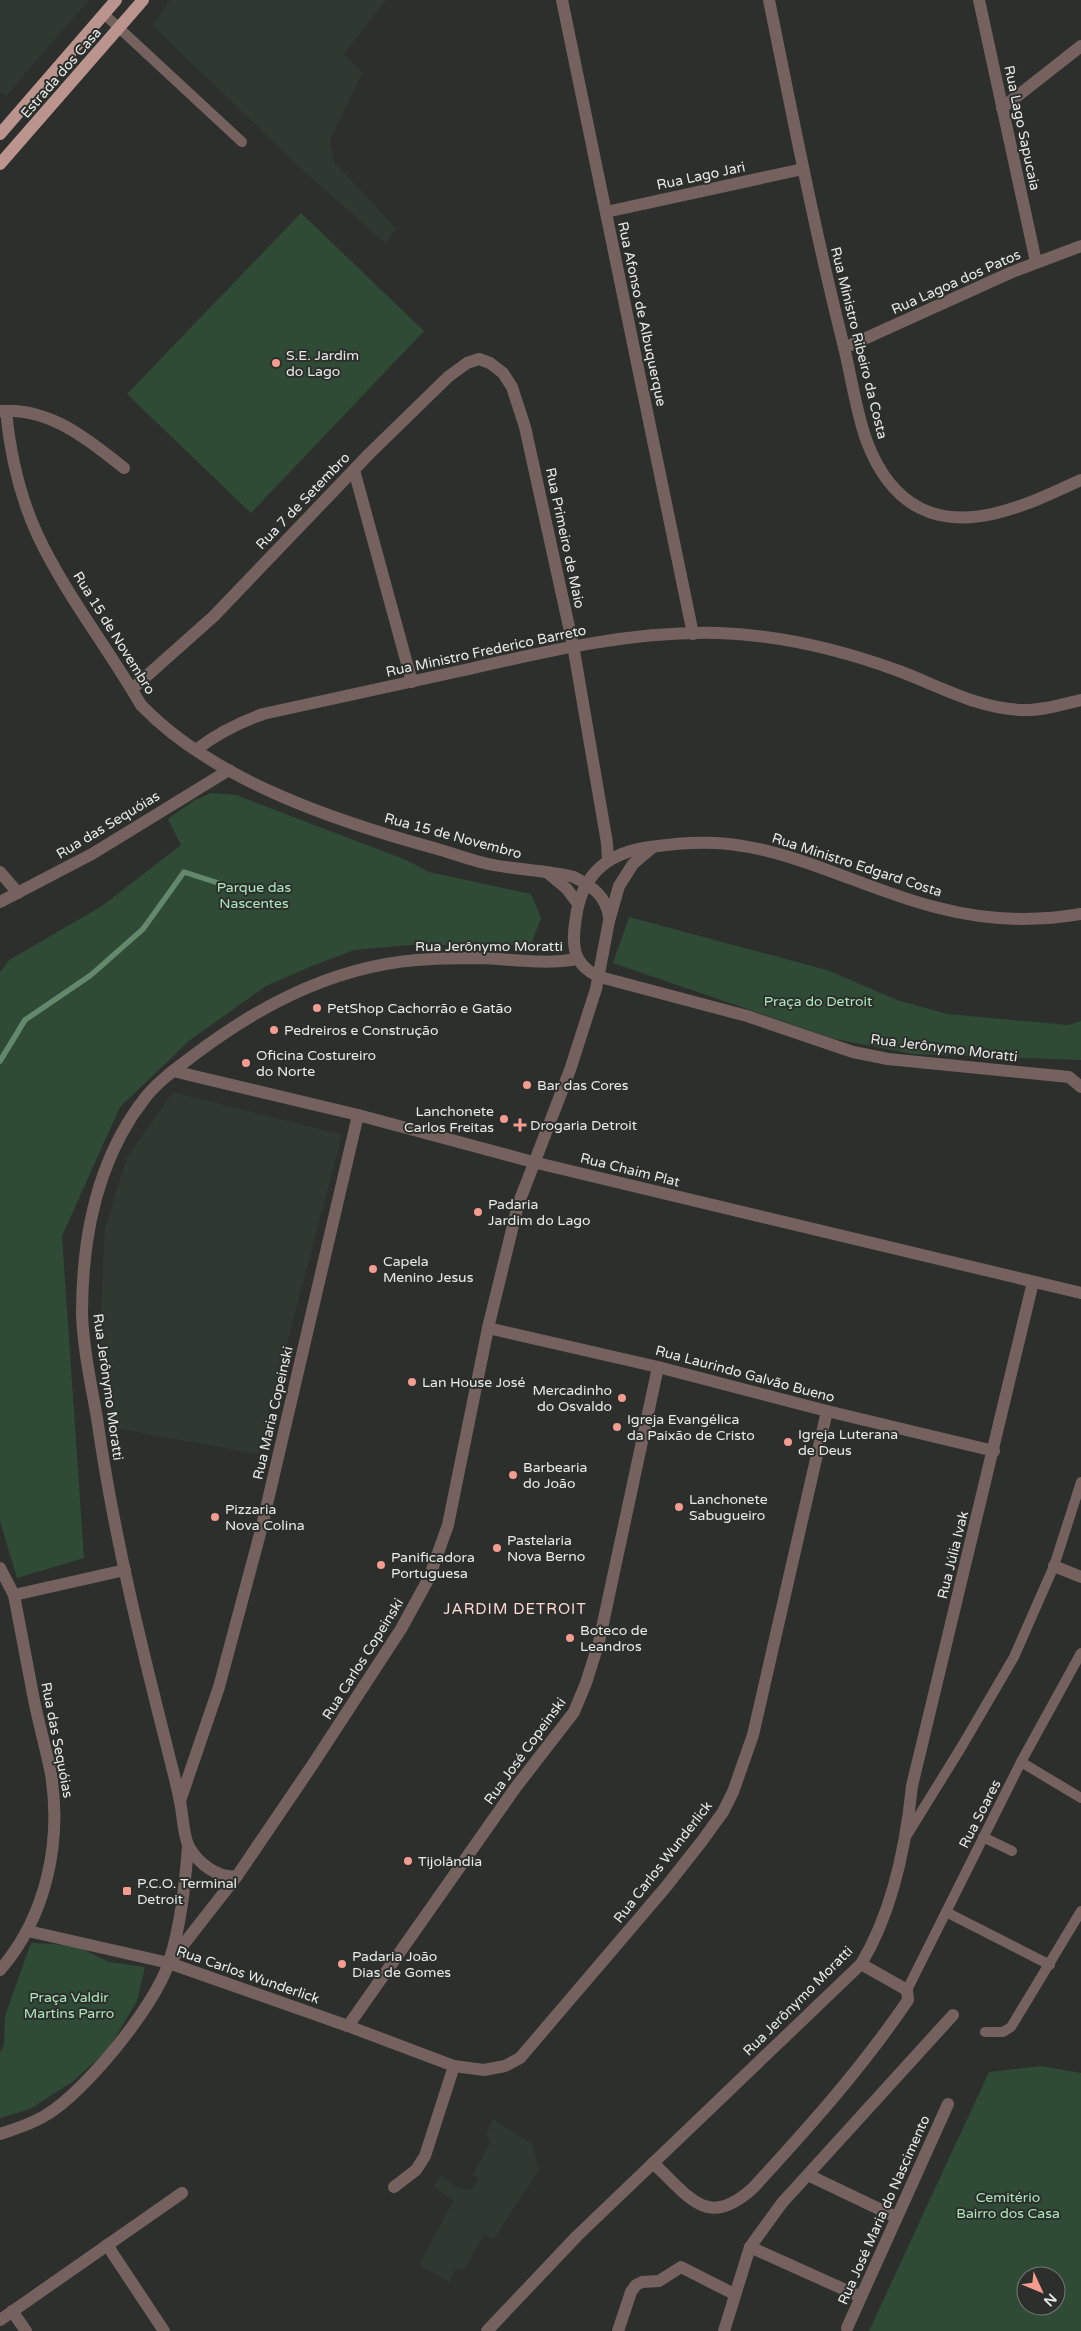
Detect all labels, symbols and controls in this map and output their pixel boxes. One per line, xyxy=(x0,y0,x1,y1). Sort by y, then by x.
street label: Estrada dos Casa xyxy=(17,24,105,122)
street label: Rua Lago Sapucaia xyxy=(1000,64,1044,192)
street label: Rua Lago Jari xyxy=(655,158,747,194)
street label: Rua Afonso de Albuquerque xyxy=(614,220,670,408)
street label: Rua Ministro Ribeiro da Costa xyxy=(827,245,891,441)
street label: Rua Lagoa dos Patos xyxy=(889,246,1024,318)
place label: S.E. Jardim do Lago xyxy=(286,347,359,380)
marker: S.E. Jardim do Lago xyxy=(270,357,282,369)
street label: Rua 7 de Setembro xyxy=(252,449,354,553)
street label: Rua Primeiro de Maio xyxy=(542,466,588,610)
street label: Rua 15 de Novembro xyxy=(69,568,159,698)
street label: Rua Ministro Frederico Barreto xyxy=(384,621,588,681)
street label: Rua das Sequóias xyxy=(53,787,163,863)
street label: Rua 15 de Novembro xyxy=(382,809,524,863)
street label: Rua Ministro Edgard Costa xyxy=(770,829,944,901)
park label: Parque das Nascentes xyxy=(217,879,291,912)
street label: Rua Jerônymo Moratti xyxy=(415,938,563,955)
park label: Praça do Detroit xyxy=(764,993,873,1010)
place label: PetShop Cachorrão e Gatão xyxy=(327,1000,512,1017)
marker: PetShop Cachorrão e Gatão xyxy=(311,1002,323,1014)
place label: Pedreiros e Construção xyxy=(284,1022,438,1039)
marker: Pedreiros e Construção xyxy=(268,1024,280,1036)
street label: Rua Jerônymo Moratti xyxy=(869,1031,1019,1065)
place label: Oficina Costureiro do Norte xyxy=(256,1047,376,1080)
marker: Oficina Costureiro do Norte xyxy=(240,1057,252,1069)
place label: Bar das Cores xyxy=(537,1077,629,1094)
marker: Bar das Cores xyxy=(521,1079,533,1091)
place label: Lanchonete Carlos Freitas xyxy=(404,1103,494,1136)
marker: Lanchonete Carlos Freitas xyxy=(498,1113,510,1125)
place label: Drogaria Detroit xyxy=(530,1117,638,1134)
marker: Drogaria Detroit xyxy=(514,1119,526,1131)
street label: Rua Chaim Plat xyxy=(578,1149,682,1191)
place label: Padaria Jardim do Lago xyxy=(488,1196,591,1229)
marker: Padaria Jardim do Lago xyxy=(472,1206,484,1218)
place label: Capela Menino Jesus xyxy=(383,1253,474,1286)
marker: Capela Menino Jesus xyxy=(367,1263,379,1275)
street label: Rua Jerônymo Moratti xyxy=(89,1312,127,1462)
street label: Rua Laurindo Galvão Bueno xyxy=(653,1342,837,1406)
street label: Rua Maria Copeinski xyxy=(249,1345,297,1481)
place label: Lan House José xyxy=(422,1374,526,1391)
marker: Lan House José xyxy=(406,1376,418,1388)
place label: Mercadinho do Osvaldo xyxy=(532,1382,612,1415)
marker: Mercadinho do Osvaldo xyxy=(616,1392,628,1404)
place label: Igreja Evangélica da Paixão de Cristo xyxy=(627,1411,755,1444)
marker: Igreja Evangélica da Paixão de Cristo xyxy=(611,1421,623,1433)
place label: Igreja Luterana de Deus xyxy=(798,1426,898,1459)
marker: Igreja Luterana de Deus xyxy=(782,1436,794,1448)
place label: Barbearia do João xyxy=(523,1459,587,1492)
marker: Barbearia do João xyxy=(507,1469,519,1481)
place label: Lanchonete Sabugueiro xyxy=(689,1491,768,1524)
place label: Pizzaria Nova Colina xyxy=(225,1501,305,1534)
marker: Lanchonete Sabugueiro xyxy=(673,1501,685,1513)
street label: Rua Júlia Ivak xyxy=(934,1509,972,1601)
marker: Pizzaria Nova Colina xyxy=(209,1511,221,1523)
place label: Pastelaria Nova Berno xyxy=(507,1532,585,1565)
marker: Pastelaria Nova Berno xyxy=(491,1542,503,1554)
place label: Panificadora Portuguesa xyxy=(391,1549,475,1582)
marker: Panificadora Portuguesa xyxy=(375,1559,387,1571)
street label: Rua Carlos Copeinski xyxy=(319,1595,407,1723)
district label: JARDIM DETROIT xyxy=(443,1600,587,1618)
place label: Boteco de Leandros xyxy=(580,1622,648,1655)
marker: Boteco de Leandros xyxy=(564,1632,576,1644)
street label: Rua das Sequóias xyxy=(37,1681,77,1800)
street label: Rua José Copeinski xyxy=(481,1694,569,1808)
street label: Rua Soares xyxy=(955,1777,1005,1851)
street label: Rua Carlos Wunderlick xyxy=(610,1797,716,1926)
place label: Tijolândia xyxy=(418,1853,482,1870)
marker: Tijolândia xyxy=(402,1855,414,1867)
place label: P.C.O. Terminal Detroit xyxy=(137,1875,237,1908)
marker: P.C.O. Terminal Detroit xyxy=(121,1885,133,1897)
street label: Rua Carlos Wunderlick xyxy=(174,1943,322,2008)
street label: Rua Jerônymo Moratti xyxy=(740,1943,856,2059)
place label: Padaria João Dias de Gomes xyxy=(352,1948,451,1981)
marker: Padaria João Dias de Gomes xyxy=(336,1958,348,1970)
park label: Praça Valdir Martins Parro xyxy=(24,1989,114,2022)
street label: Rua José Maria do Nascimento xyxy=(834,2113,934,2307)
park label: Cemitério Bairro dos Casa xyxy=(956,2189,1060,2222)
north arrow xyxy=(1016,2266,1066,2316)
text: N xyxy=(1040,2290,1060,2310)

